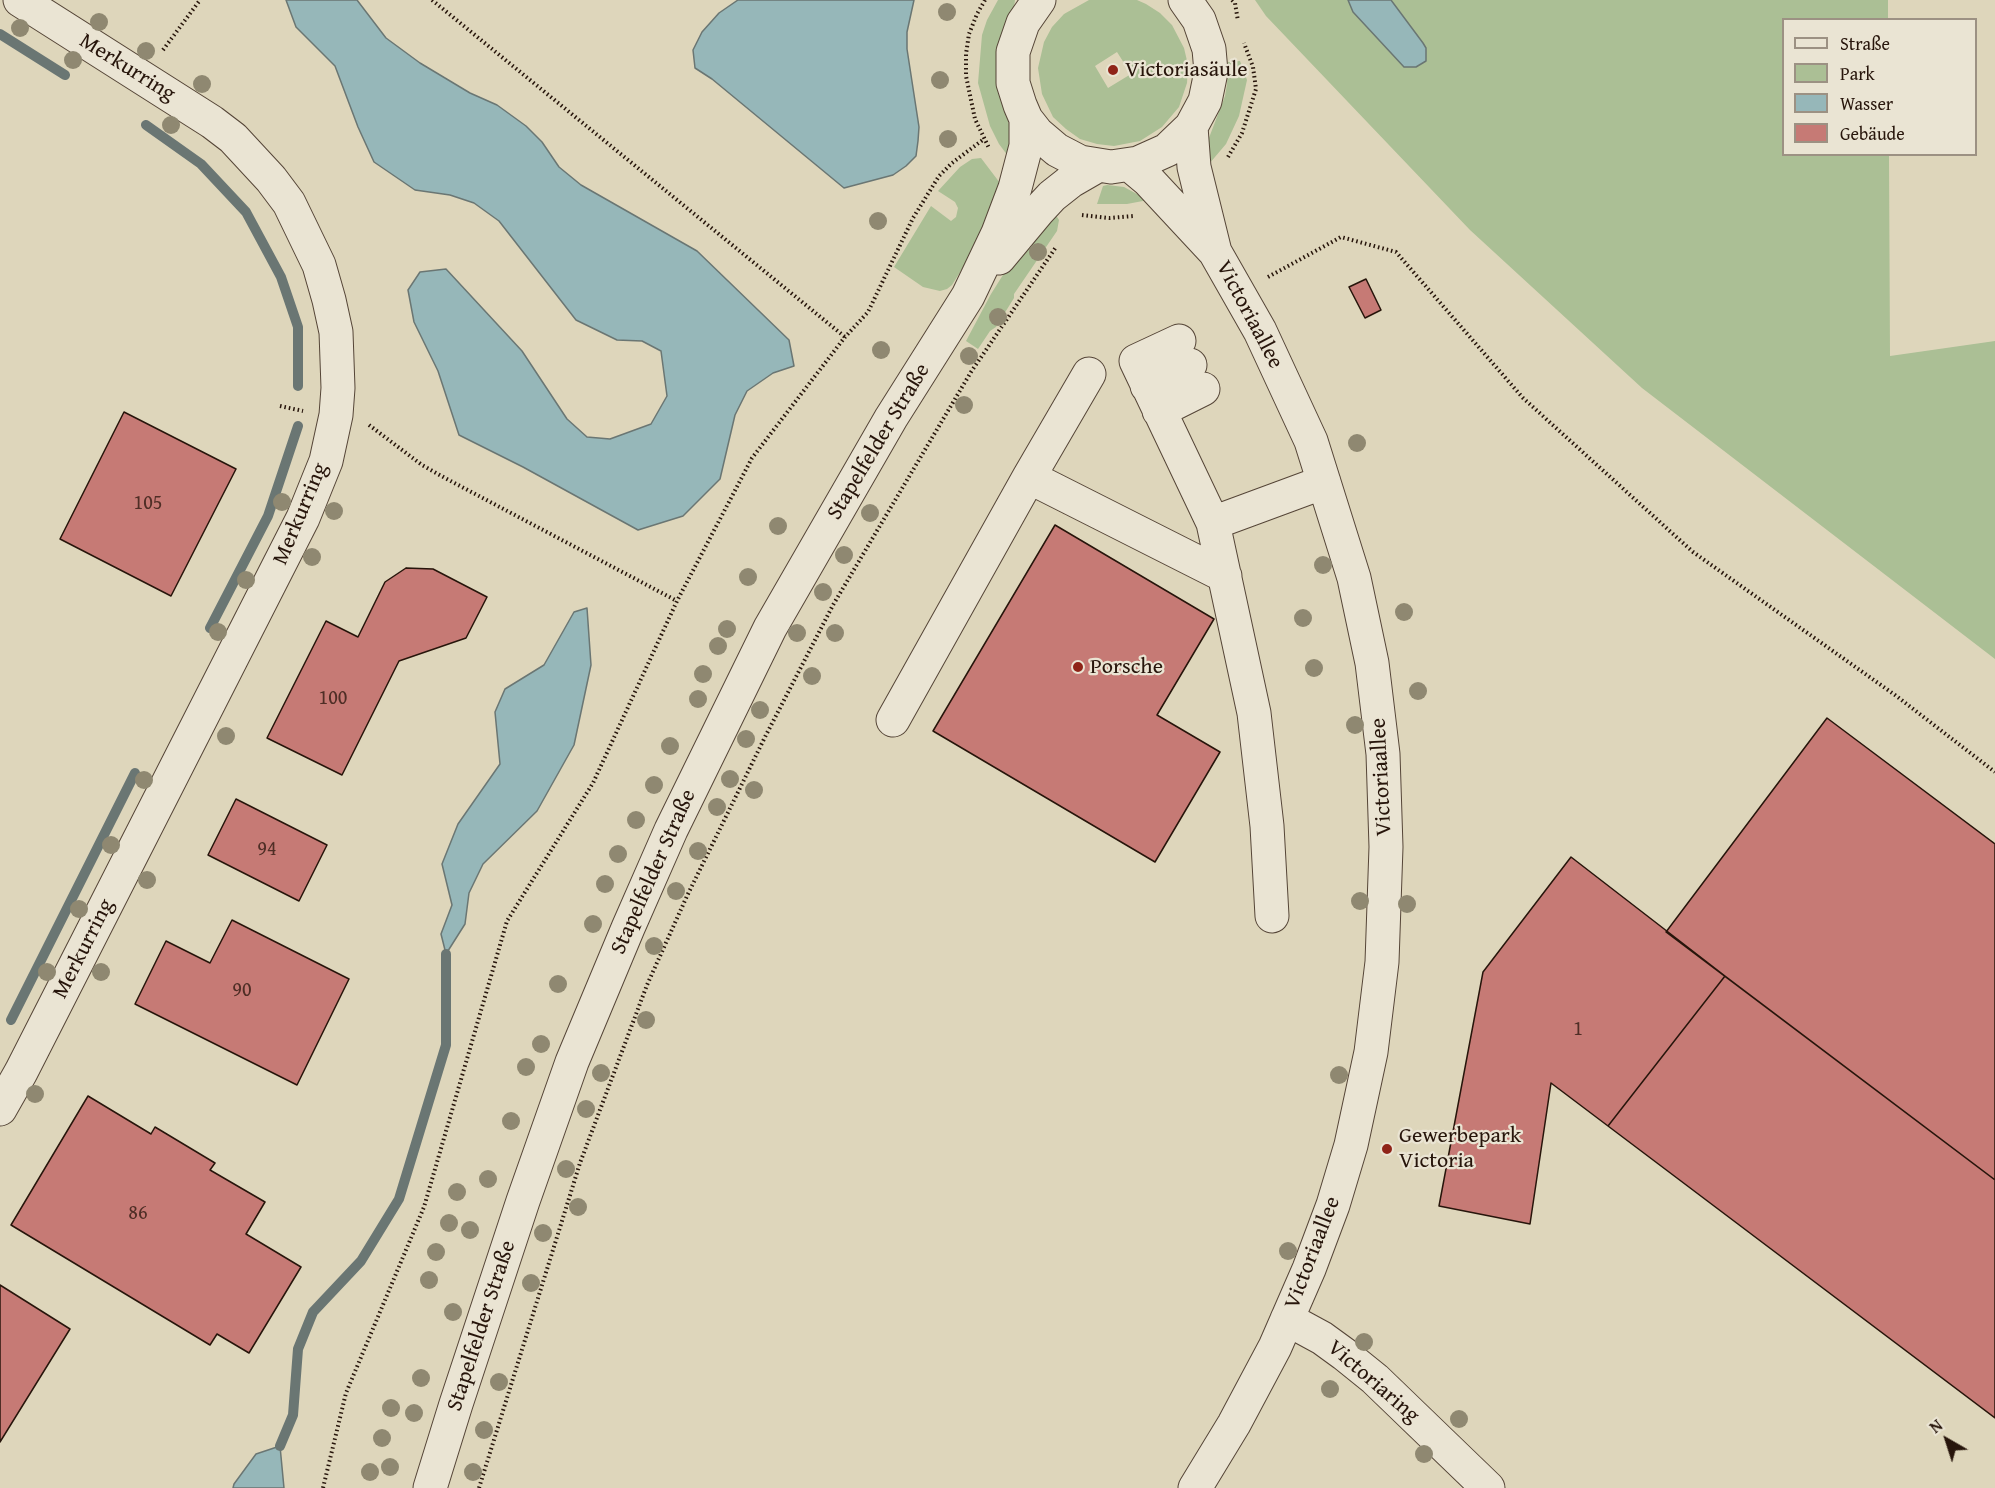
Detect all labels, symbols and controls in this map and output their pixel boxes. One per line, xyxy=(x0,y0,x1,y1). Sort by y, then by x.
legend xyxy=(1782,18,1977,156)
street label: Merkurring xyxy=(74,28,180,108)
text: Straße xyxy=(1840,30,1890,57)
place label: Victoriasäule xyxy=(1125,57,1248,83)
text: Park xyxy=(1840,60,1875,87)
marker: Victoriasäule xyxy=(1106,63,1120,77)
text: Wasser xyxy=(1840,90,1893,117)
text: Gebäude xyxy=(1840,120,1905,147)
street label: Victoriaallee xyxy=(1210,257,1288,373)
street label: Stapelfelder Straße xyxy=(822,359,936,525)
street label: Merkurring xyxy=(268,459,334,569)
house number: 105 xyxy=(134,492,162,516)
place label: Porsche xyxy=(1090,654,1163,680)
marker: Porsche xyxy=(1071,660,1085,674)
house number: 100 xyxy=(319,687,347,711)
street label: Victoriaallee xyxy=(1366,717,1398,837)
street label: Stapelfelder Straße xyxy=(606,785,702,959)
house number: 94 xyxy=(257,838,277,862)
street label: Merkurring xyxy=(48,895,120,1003)
house number: 90 xyxy=(232,979,252,1003)
house number: 1 xyxy=(1573,1018,1583,1042)
place label: Gewerbepark Victoria xyxy=(1399,1123,1521,1174)
marker: Gewerbepark Victoria xyxy=(1380,1142,1394,1156)
street label: Victoriaallee xyxy=(1279,1193,1347,1313)
house number: 86 xyxy=(128,1202,148,1226)
street label: Stapelfelder Straße xyxy=(442,1237,522,1415)
street label: Victoriaring xyxy=(1322,1335,1424,1429)
north arrow xyxy=(1917,1410,1977,1470)
text: N xyxy=(1924,1413,1947,1439)

